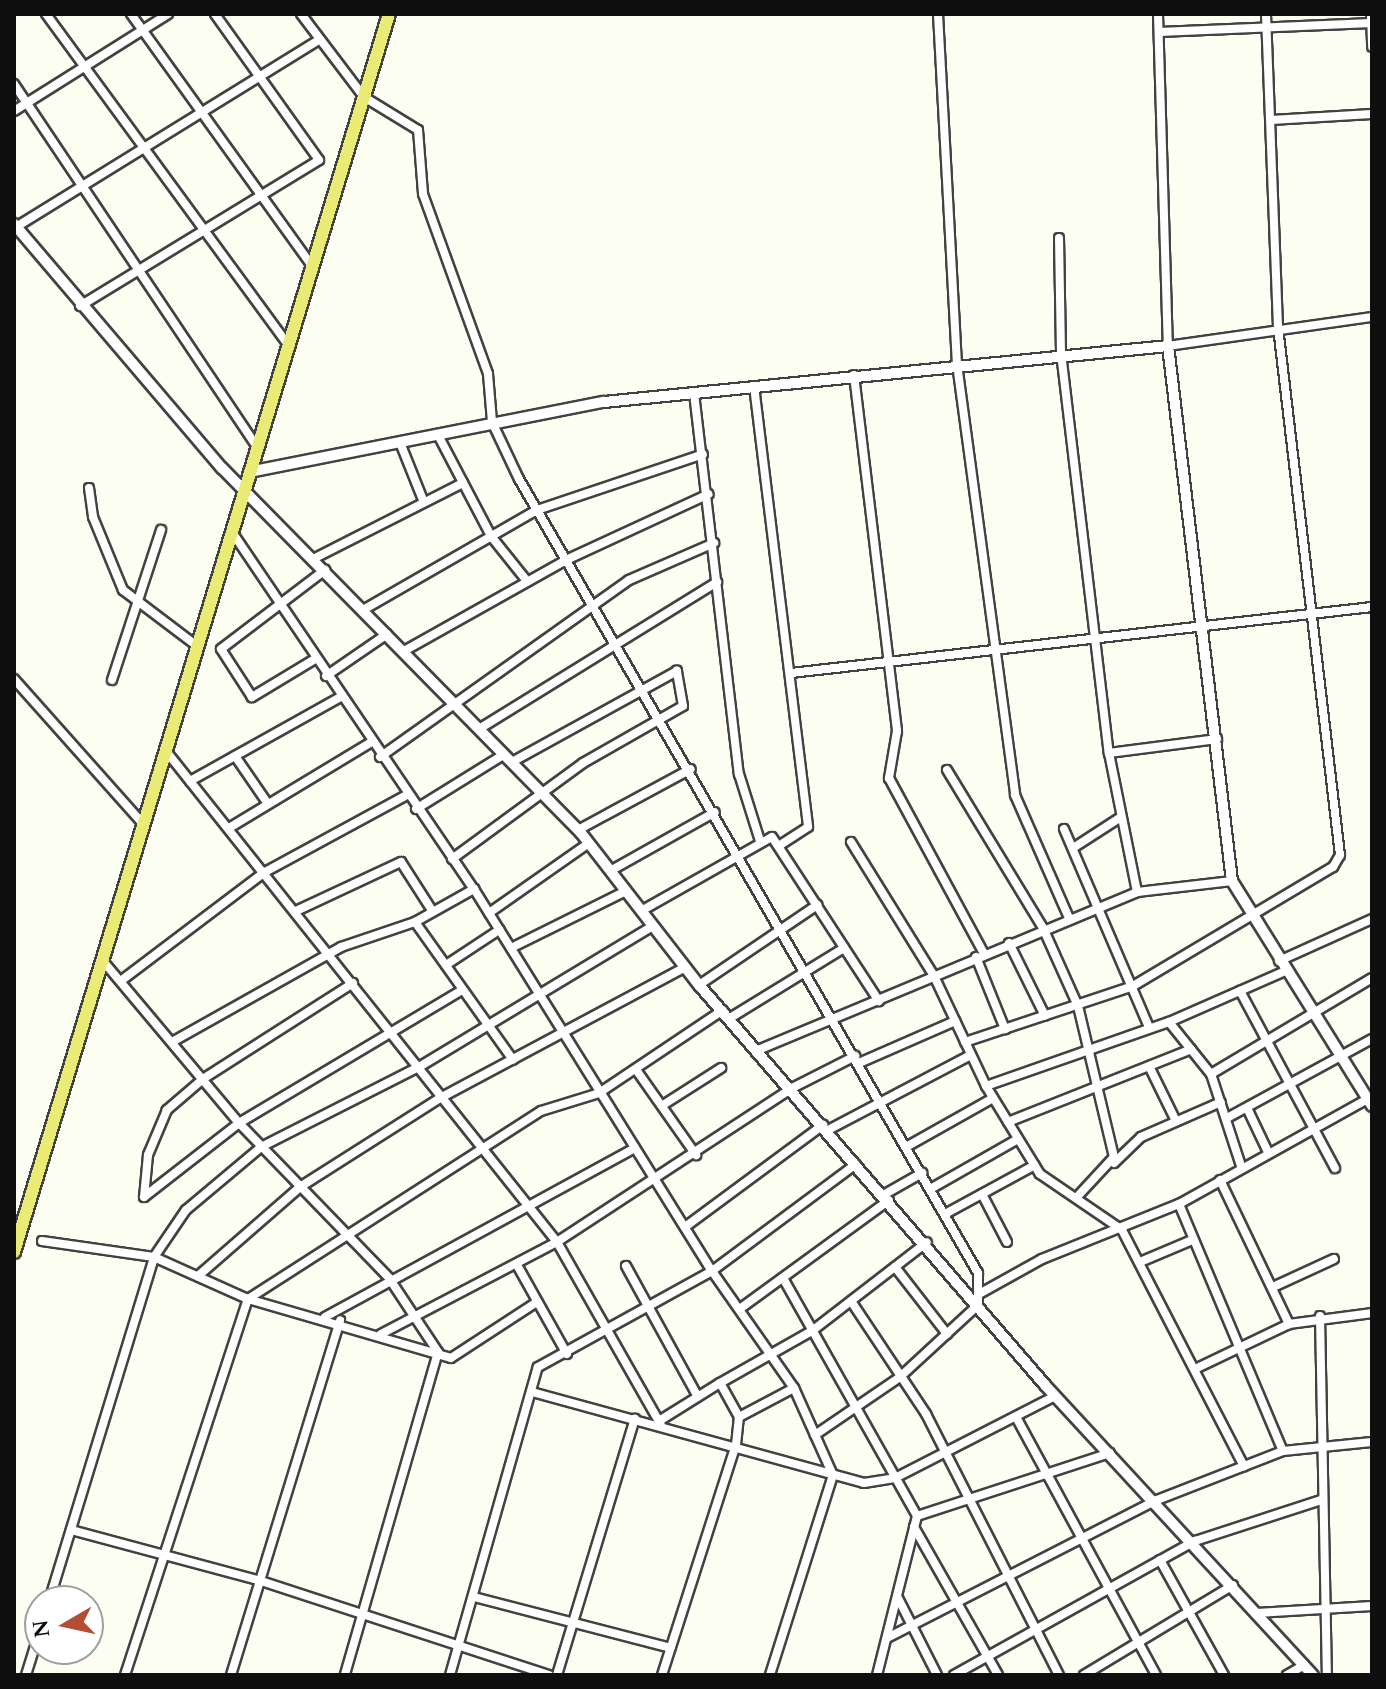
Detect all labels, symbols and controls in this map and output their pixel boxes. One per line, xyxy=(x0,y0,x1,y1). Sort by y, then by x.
north arrow xyxy=(24,1585,104,1665)
text: N xyxy=(24,1617,59,1640)

